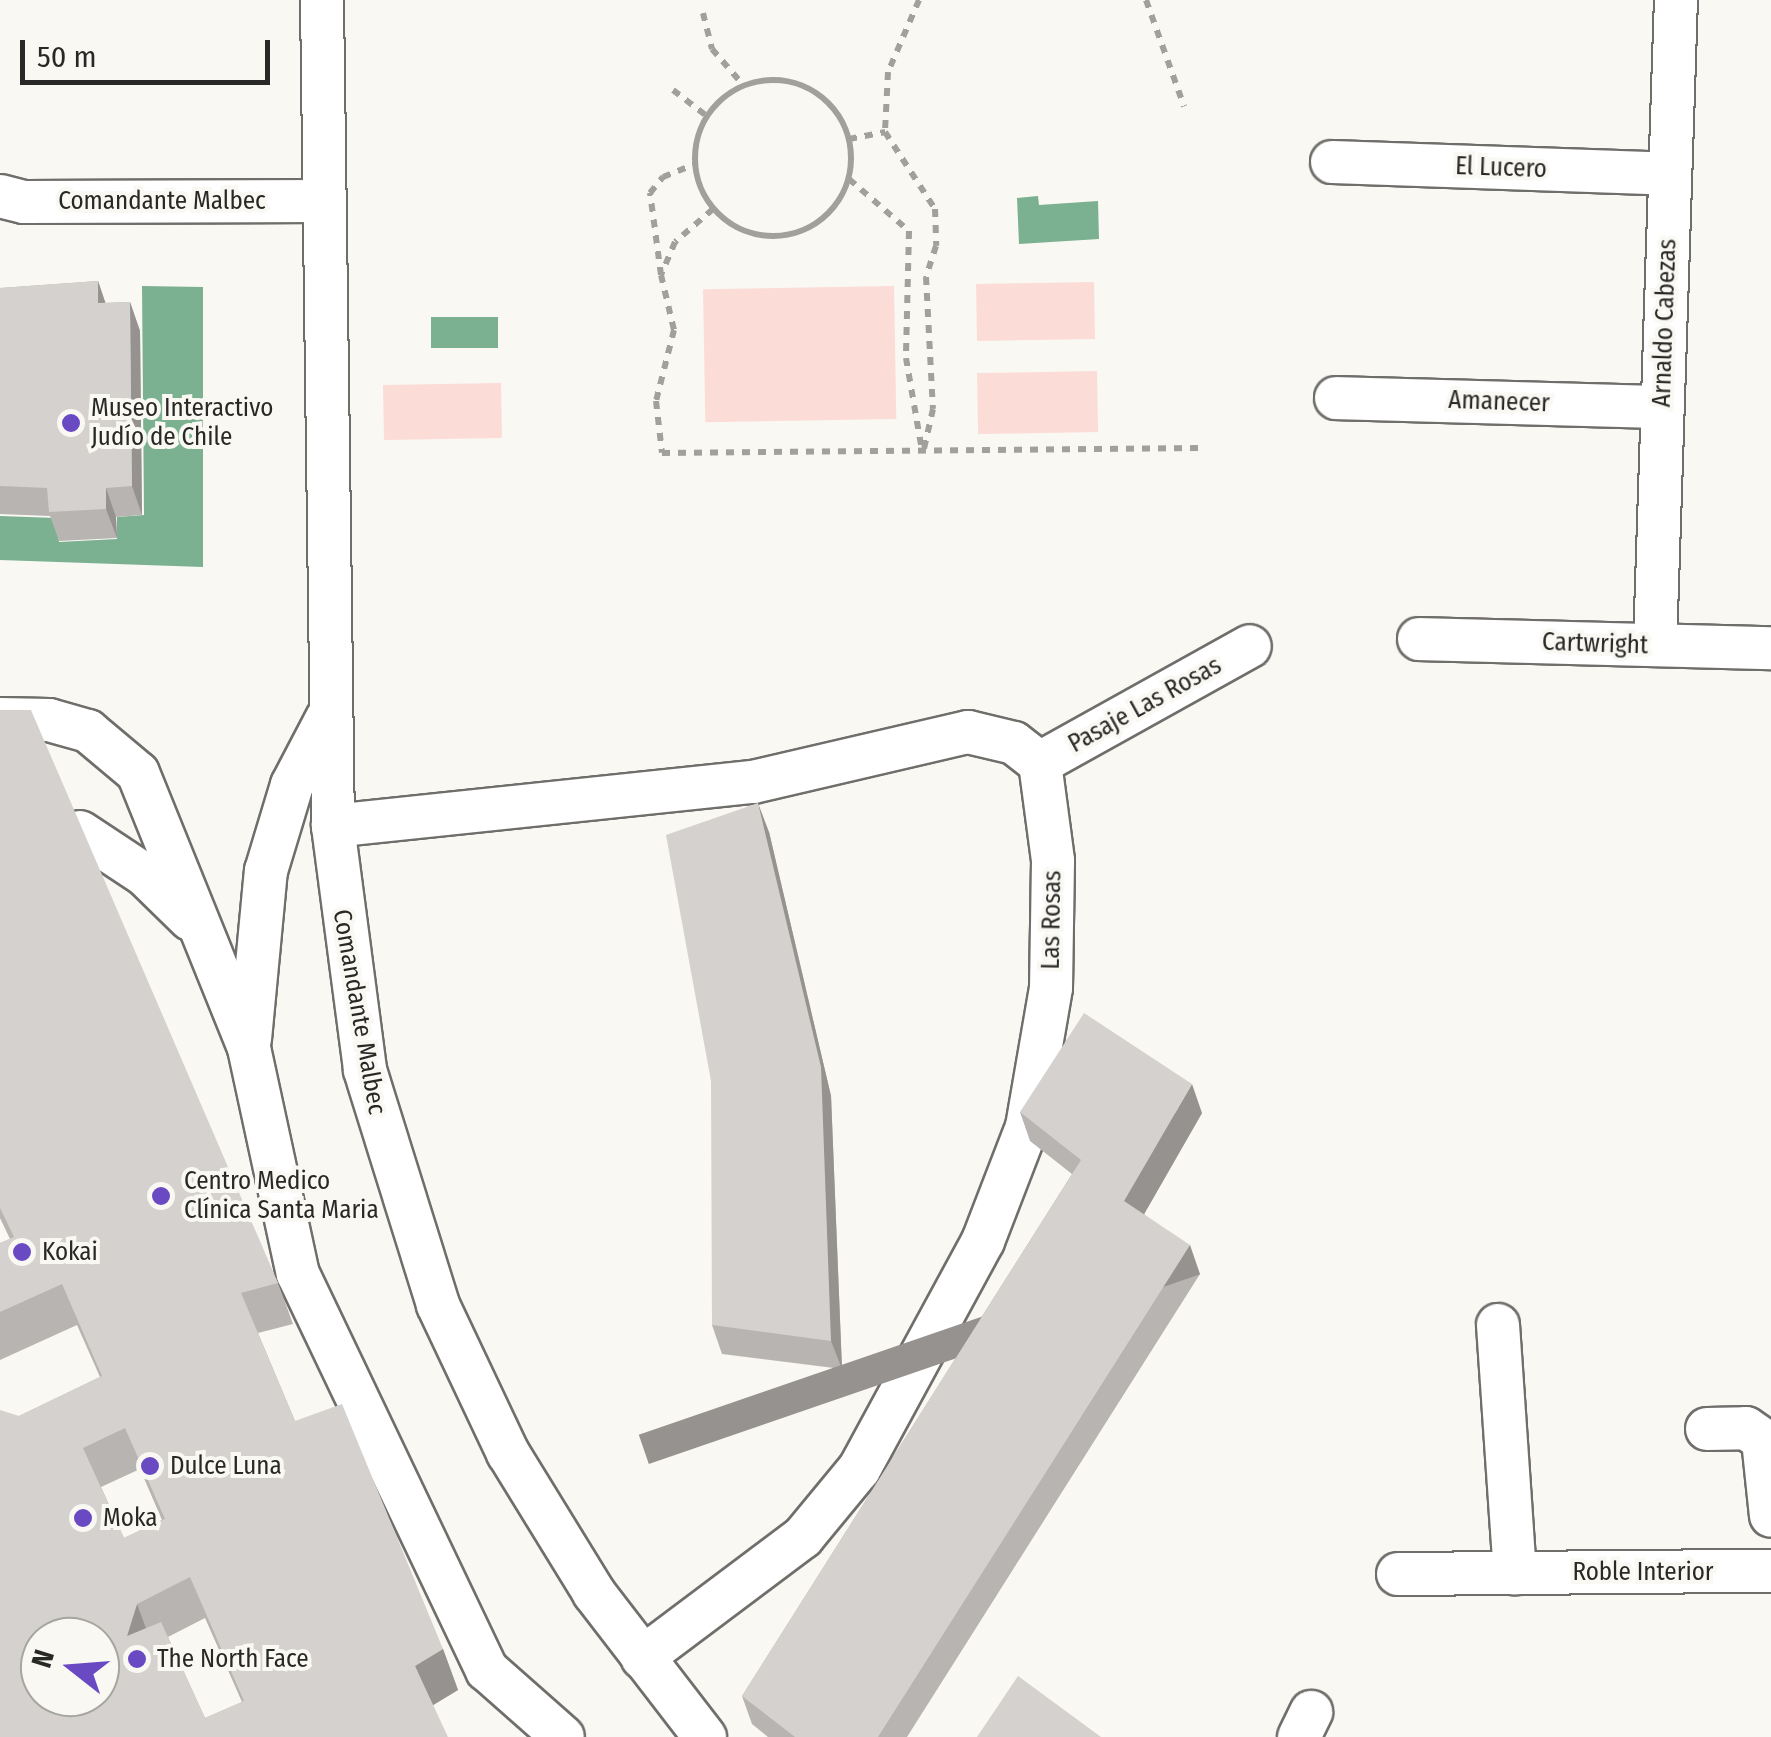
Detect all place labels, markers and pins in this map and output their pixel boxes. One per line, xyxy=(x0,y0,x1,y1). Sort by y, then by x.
place label: Museo Interactivo Judío de Chile xyxy=(91,394,273,453)
marker: Museo Interactivo Judío de Chile xyxy=(60,412,82,434)
place label: Centro Medico Clínica Santa Maria xyxy=(184,1167,379,1226)
marker: Centro Medico Clínica Santa Maria xyxy=(148,1183,174,1209)
place label: Kokai xyxy=(42,1237,98,1267)
marker: Kokai xyxy=(11,1241,33,1263)
place label: Dulce Luna xyxy=(170,1451,282,1481)
marker: Dulce Luna xyxy=(139,1455,161,1477)
place label: Moka xyxy=(103,1503,157,1533)
marker: Moka xyxy=(72,1507,94,1529)
place label: The North Face xyxy=(157,1644,309,1674)
marker: The North Face xyxy=(126,1648,148,1670)

